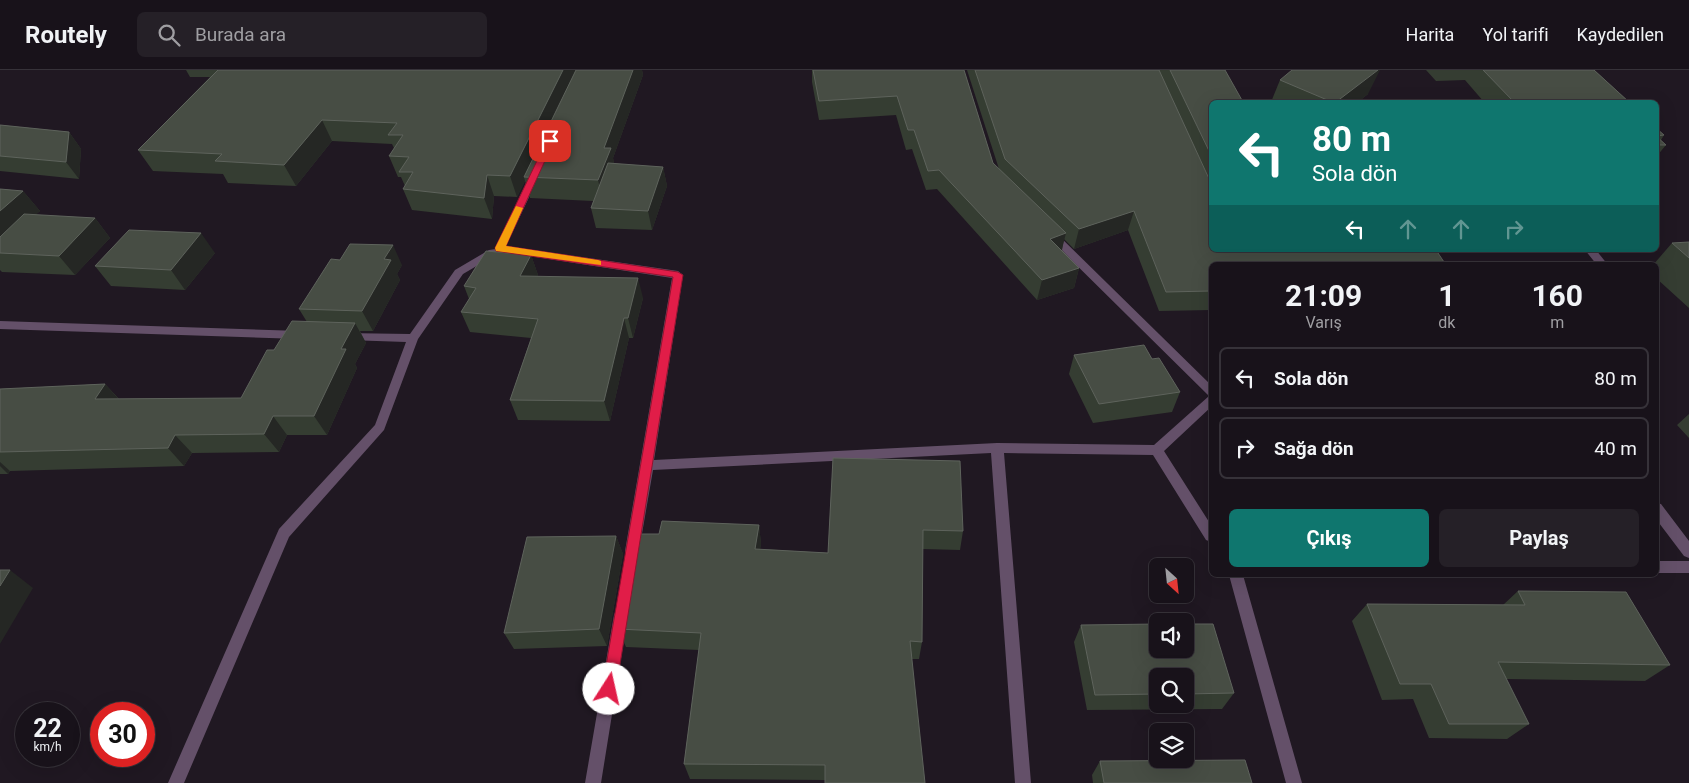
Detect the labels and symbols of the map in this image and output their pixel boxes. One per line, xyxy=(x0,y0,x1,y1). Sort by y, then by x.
pin xyxy=(529,120,571,162)
north arrow xyxy=(1149,558,1194,602)
position arrow xyxy=(582,662,634,714)
speed limit sign: 30 xyxy=(90,702,155,767)

